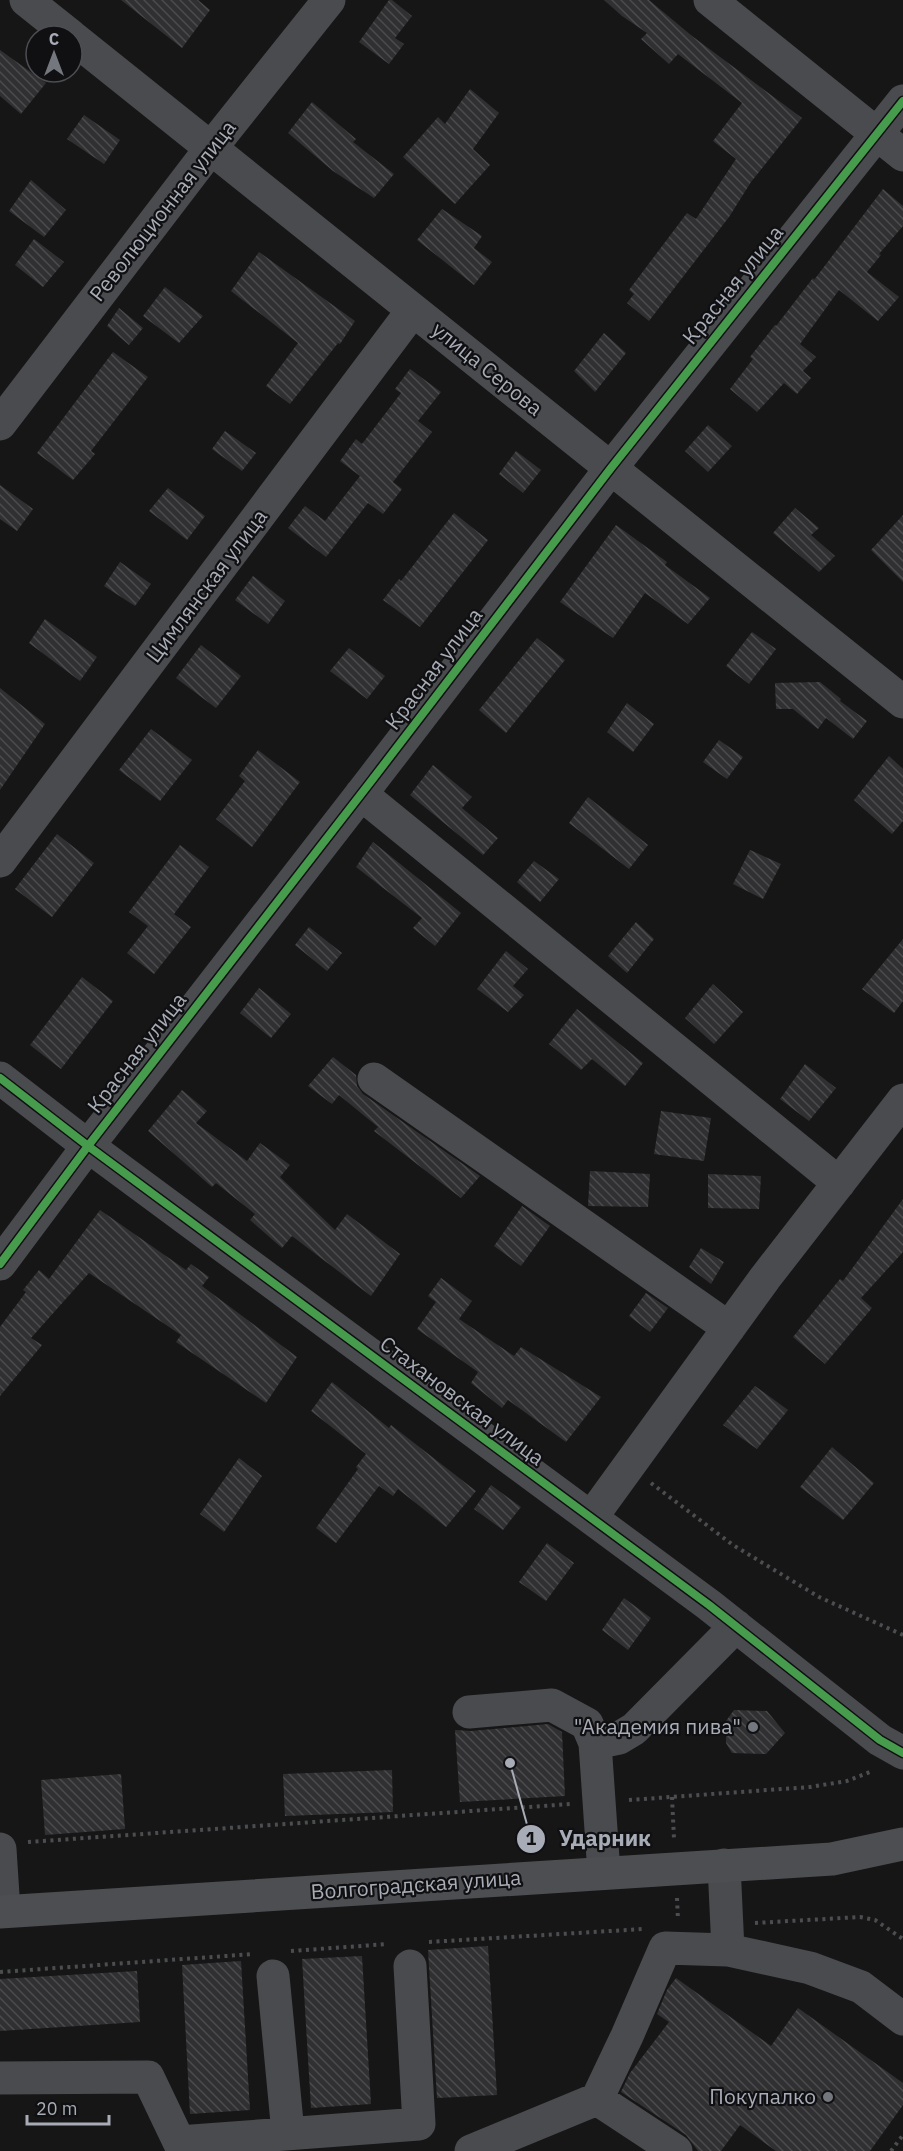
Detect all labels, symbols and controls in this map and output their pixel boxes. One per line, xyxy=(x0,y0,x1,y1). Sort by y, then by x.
north arrow xyxy=(24,24,84,84)
text: С xyxy=(49,29,59,49)
street label: Революционная улица xyxy=(83,114,242,307)
street label: Красная улица xyxy=(675,219,789,350)
street label: улица Серова xyxy=(427,315,549,421)
street label: Цимлянская улица xyxy=(139,503,273,668)
street label: Красная улица xyxy=(378,602,488,735)
street label: Красная улица xyxy=(80,986,192,1118)
street label: Стахановская улица xyxy=(375,1329,551,1471)
place label: "Академия пива" xyxy=(574,1712,741,1740)
marker: "Академия пива" xyxy=(746,1720,760,1734)
callout: Ударник xyxy=(516,1819,663,1859)
text: Ударник xyxy=(559,1823,651,1852)
text: 1 xyxy=(526,1827,537,1850)
street label: Волгоградская улица xyxy=(310,1863,522,1905)
place label: Покупалко xyxy=(709,2082,816,2110)
scale bar xyxy=(27,2088,110,2126)
marker: Покупалко xyxy=(821,2090,835,2104)
text: 20 m xyxy=(36,2097,78,2120)

